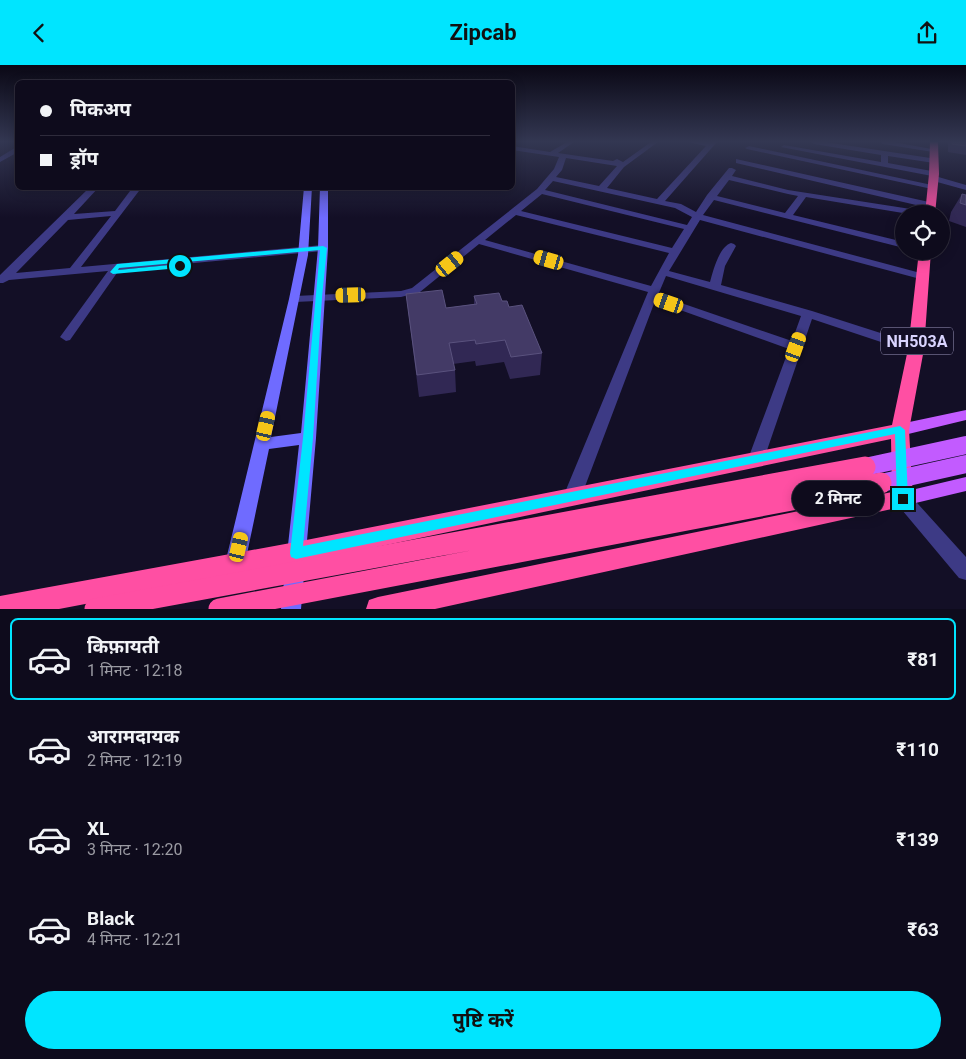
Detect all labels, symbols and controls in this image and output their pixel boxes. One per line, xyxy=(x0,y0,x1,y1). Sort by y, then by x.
icon: back xyxy=(25,19,53,47)
icon: share xyxy=(913,19,941,47)
text: Zipcab xyxy=(449,20,517,45)
text: पिकअप xyxy=(70,98,131,121)
text: ड्रॉप xyxy=(70,147,98,170)
map controls xyxy=(895,205,950,260)
button: locate xyxy=(895,205,950,260)
car xyxy=(433,249,466,279)
car xyxy=(532,249,565,271)
route start xyxy=(169,255,191,277)
car xyxy=(335,287,366,303)
car xyxy=(652,291,685,315)
road number: NH503A xyxy=(881,327,953,355)
car xyxy=(783,330,808,364)
car xyxy=(255,410,276,442)
callout: 2 मिनट xyxy=(793,481,886,517)
route end xyxy=(892,488,914,510)
text: 2 मिनट xyxy=(815,489,861,508)
car xyxy=(228,531,249,563)
text: किफ़ायती xyxy=(87,635,159,658)
icon: car xyxy=(27,637,72,682)
text: ₹81 xyxy=(907,648,939,671)
text: 1 मिनट · 12:18 xyxy=(87,661,183,680)
text: आरामदायक xyxy=(87,725,179,748)
icon: car xyxy=(27,727,72,772)
text: ₹110 xyxy=(896,738,939,761)
text: 2 मिनट · 12:19 xyxy=(87,751,183,770)
icon: car xyxy=(27,817,72,862)
text: XL xyxy=(87,817,109,840)
text: ₹139 xyxy=(896,828,939,851)
text: 3 मिनट · 12:20 xyxy=(87,840,183,859)
icon: car xyxy=(27,907,72,952)
text: Black xyxy=(87,907,134,930)
text: ₹63 xyxy=(907,918,939,941)
text: 4 मिनट · 12:21 xyxy=(87,930,183,949)
button: पुष्टि करें xyxy=(25,991,941,1049)

